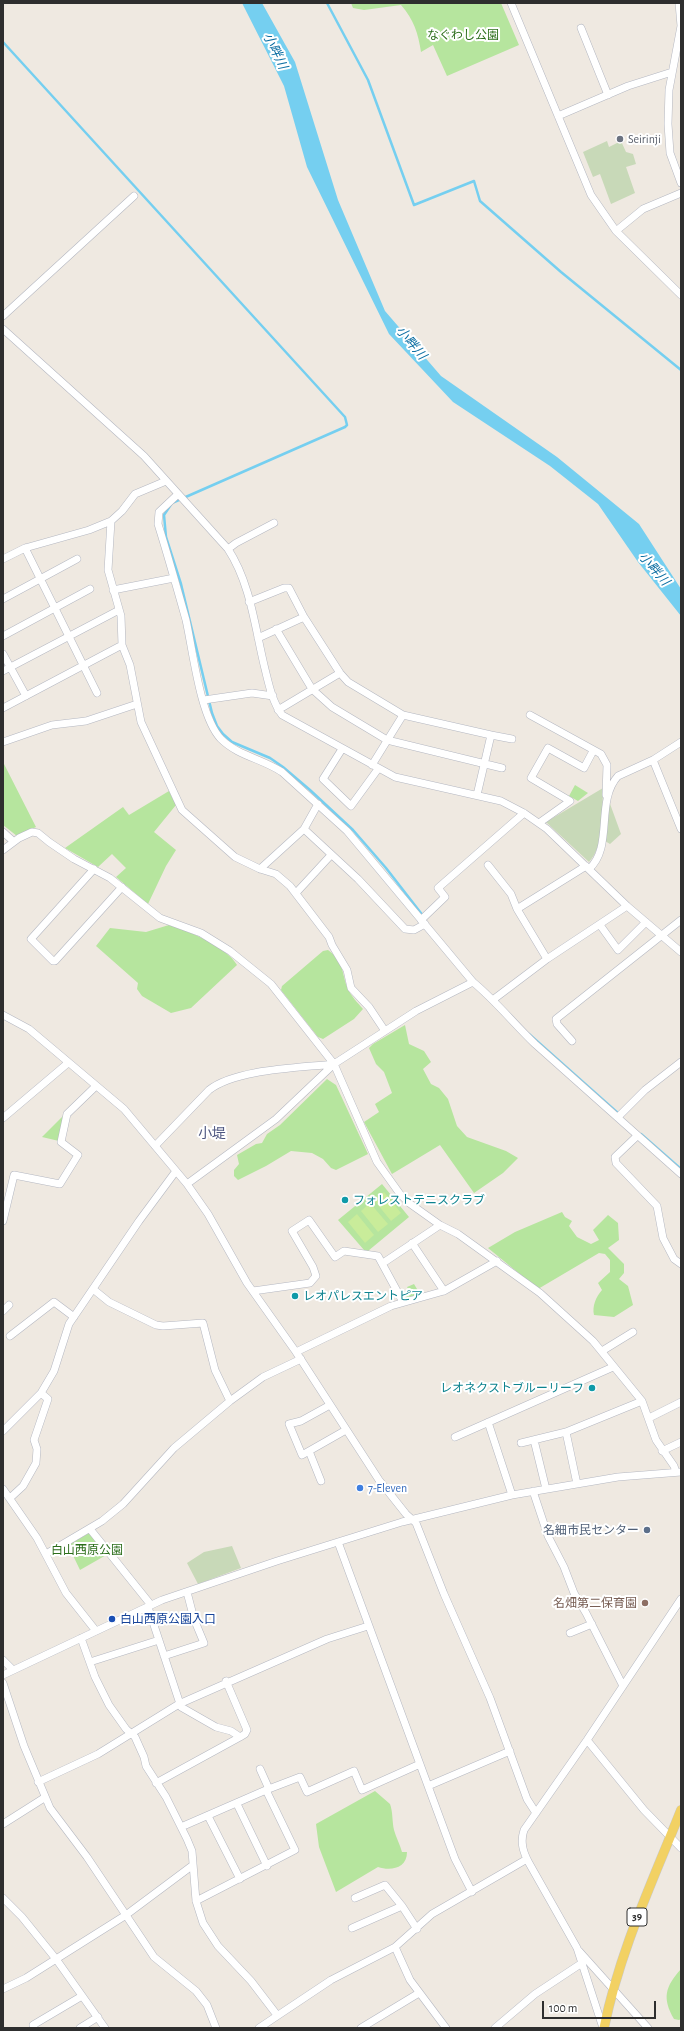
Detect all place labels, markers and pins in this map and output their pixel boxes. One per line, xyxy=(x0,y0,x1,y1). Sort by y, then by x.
place label: Seirinji xyxy=(628,132,661,146)
marker: Seirinji xyxy=(615,134,625,144)
place label: フォレストテニスクラブ xyxy=(353,1193,485,1207)
marker: フォレストテニスクラブ xyxy=(340,1195,350,1205)
place label: レオパレスエントピア xyxy=(303,1289,423,1303)
marker: レオパレスエントピア xyxy=(290,1291,300,1301)
place label: レオネクストブルーリーフ xyxy=(440,1381,584,1395)
marker: レオネクストブルーリーフ xyxy=(587,1383,597,1393)
place label: 7-Eleven xyxy=(368,1481,407,1495)
marker: 7-Eleven xyxy=(355,1483,365,1493)
place label: 名細市民センター xyxy=(543,1523,639,1537)
marker: 名細市民センター xyxy=(642,1525,652,1535)
place label: 名畑第二保育園 xyxy=(553,1596,637,1610)
marker: 名畑第二保育園 xyxy=(640,1598,650,1608)
place label: 白山西原公園入口 xyxy=(120,1612,216,1626)
marker: 白山西原公園入口 xyxy=(107,1614,117,1624)

